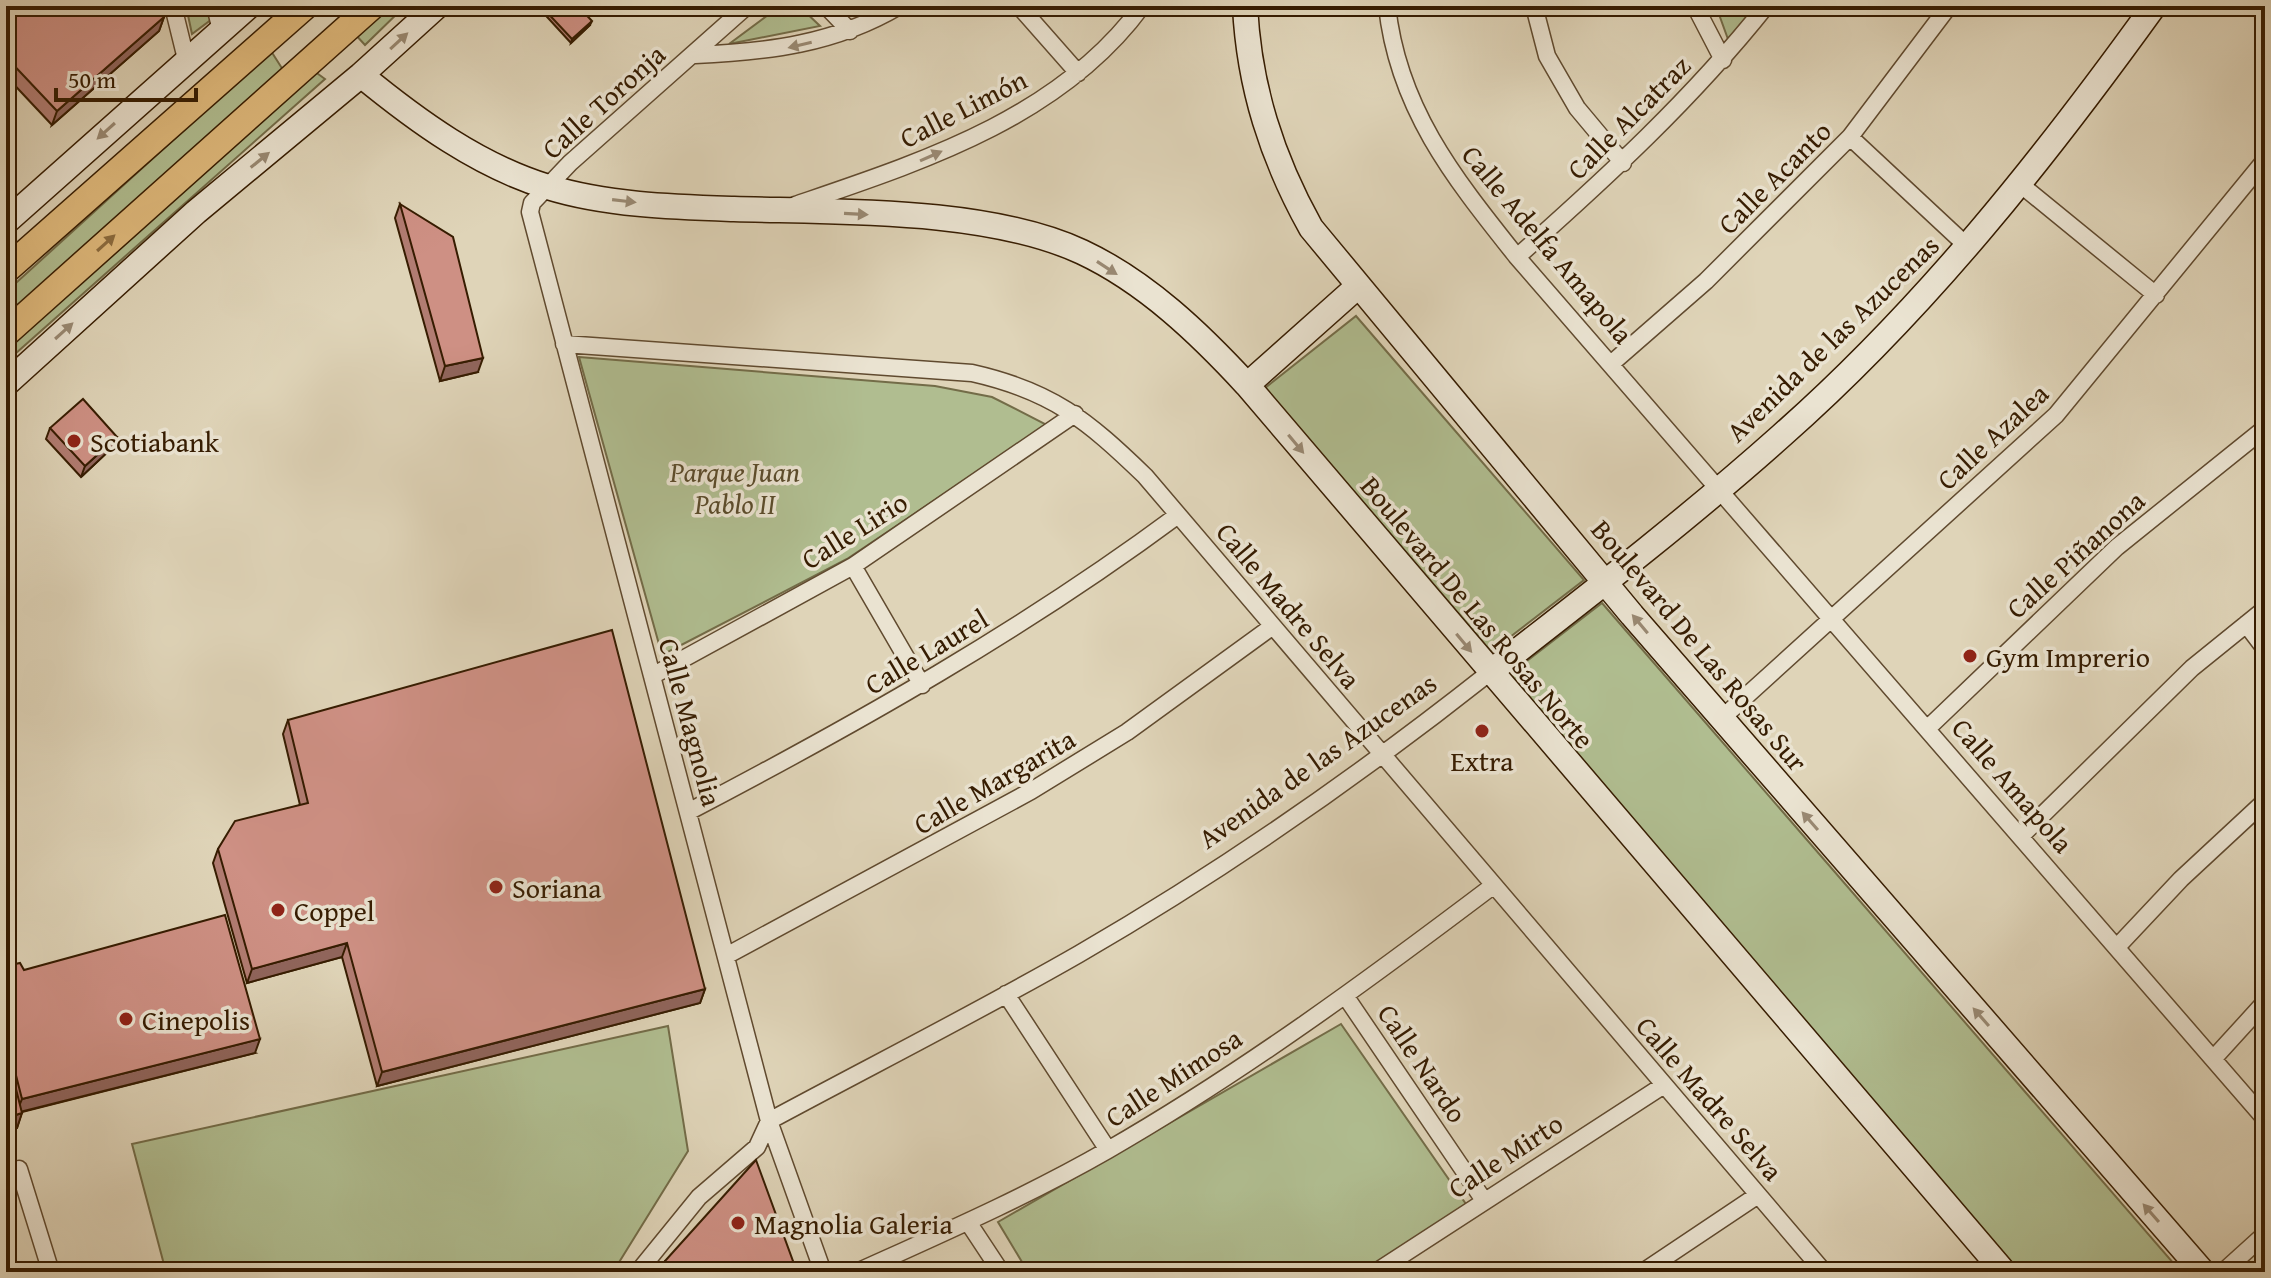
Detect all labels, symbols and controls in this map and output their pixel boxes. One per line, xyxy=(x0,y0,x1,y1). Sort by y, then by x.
one-way arrow xyxy=(389,32,408,50)
street label: Calle Toronja xyxy=(532,34,675,168)
one-way arrow xyxy=(788,39,813,51)
street label: Calle Alcatraz xyxy=(1557,46,1699,188)
scale bar xyxy=(56,52,196,102)
street label: Calle Limón xyxy=(892,58,1034,158)
text: 50 m xyxy=(68,62,116,97)
street label: Calle Acanto xyxy=(1708,111,1840,243)
one-way arrow xyxy=(97,122,116,140)
street label: Calle Adelfa Amapola xyxy=(1452,136,1644,353)
one-way arrow xyxy=(919,150,943,163)
one-way arrow xyxy=(249,152,270,169)
one-way arrow xyxy=(612,194,637,207)
one-way arrow xyxy=(844,208,870,221)
street label: Avenida de las Azucenas xyxy=(1716,225,1948,451)
one-way arrow xyxy=(96,235,115,253)
one-way arrow xyxy=(1097,260,1118,275)
one-way arrow xyxy=(54,323,73,341)
street label: Calle Azalea xyxy=(1927,373,2058,499)
place label: Scotiabank xyxy=(90,421,220,462)
marker: Scotiabank xyxy=(65,432,83,450)
one-way arrow xyxy=(1287,434,1304,454)
park label: Parque Juan Pablo II xyxy=(669,451,800,524)
street label: Boulevard De Las Rosas Norte xyxy=(1351,467,1605,757)
street label: Calle Piñanona xyxy=(1997,480,2154,628)
street label: Calle Lirio xyxy=(793,481,915,579)
street label: Boulevard De Las Rosas Sur xyxy=(1582,510,1818,780)
street label: Calle Madre Selva xyxy=(1207,513,1372,698)
street label: Calle Laurel xyxy=(856,598,996,704)
one-way arrow xyxy=(1632,615,1649,635)
street label: Calle Magnolia xyxy=(649,633,733,811)
one-way arrow xyxy=(1455,633,1472,653)
place label: Gym Imprerio xyxy=(1986,636,2150,677)
marker: Gym Imprerio xyxy=(1961,647,1979,665)
street label: Avenida de las Azucenas xyxy=(1189,662,1445,858)
street label: Calle Amapola xyxy=(1943,709,2084,862)
street label: Calle Margarita xyxy=(905,718,1083,844)
marker: Extra xyxy=(1473,722,1491,740)
place label: Extra xyxy=(1451,740,1514,781)
one-way arrow xyxy=(1802,811,1819,831)
place label: Soriana xyxy=(512,867,602,908)
marker: Soriana xyxy=(487,878,505,896)
place label: Coppel xyxy=(294,890,375,931)
marker: Coppel xyxy=(269,901,287,919)
street label: Calle Nardo xyxy=(1368,995,1478,1131)
place label: Cinepolis xyxy=(142,999,250,1040)
street label: Calle Madre Selva xyxy=(1627,1007,1794,1190)
one-way arrow xyxy=(1973,1008,1990,1028)
marker: Cinepolis xyxy=(117,1010,135,1028)
street label: Calle Mimosa xyxy=(1096,1017,1250,1137)
street label: Calle Mirto xyxy=(1439,1102,1571,1208)
place label: Magnolia Galeria xyxy=(754,1203,953,1244)
one-way arrow xyxy=(2143,1204,2161,1223)
marker: Magnolia Galeria xyxy=(729,1214,747,1232)

